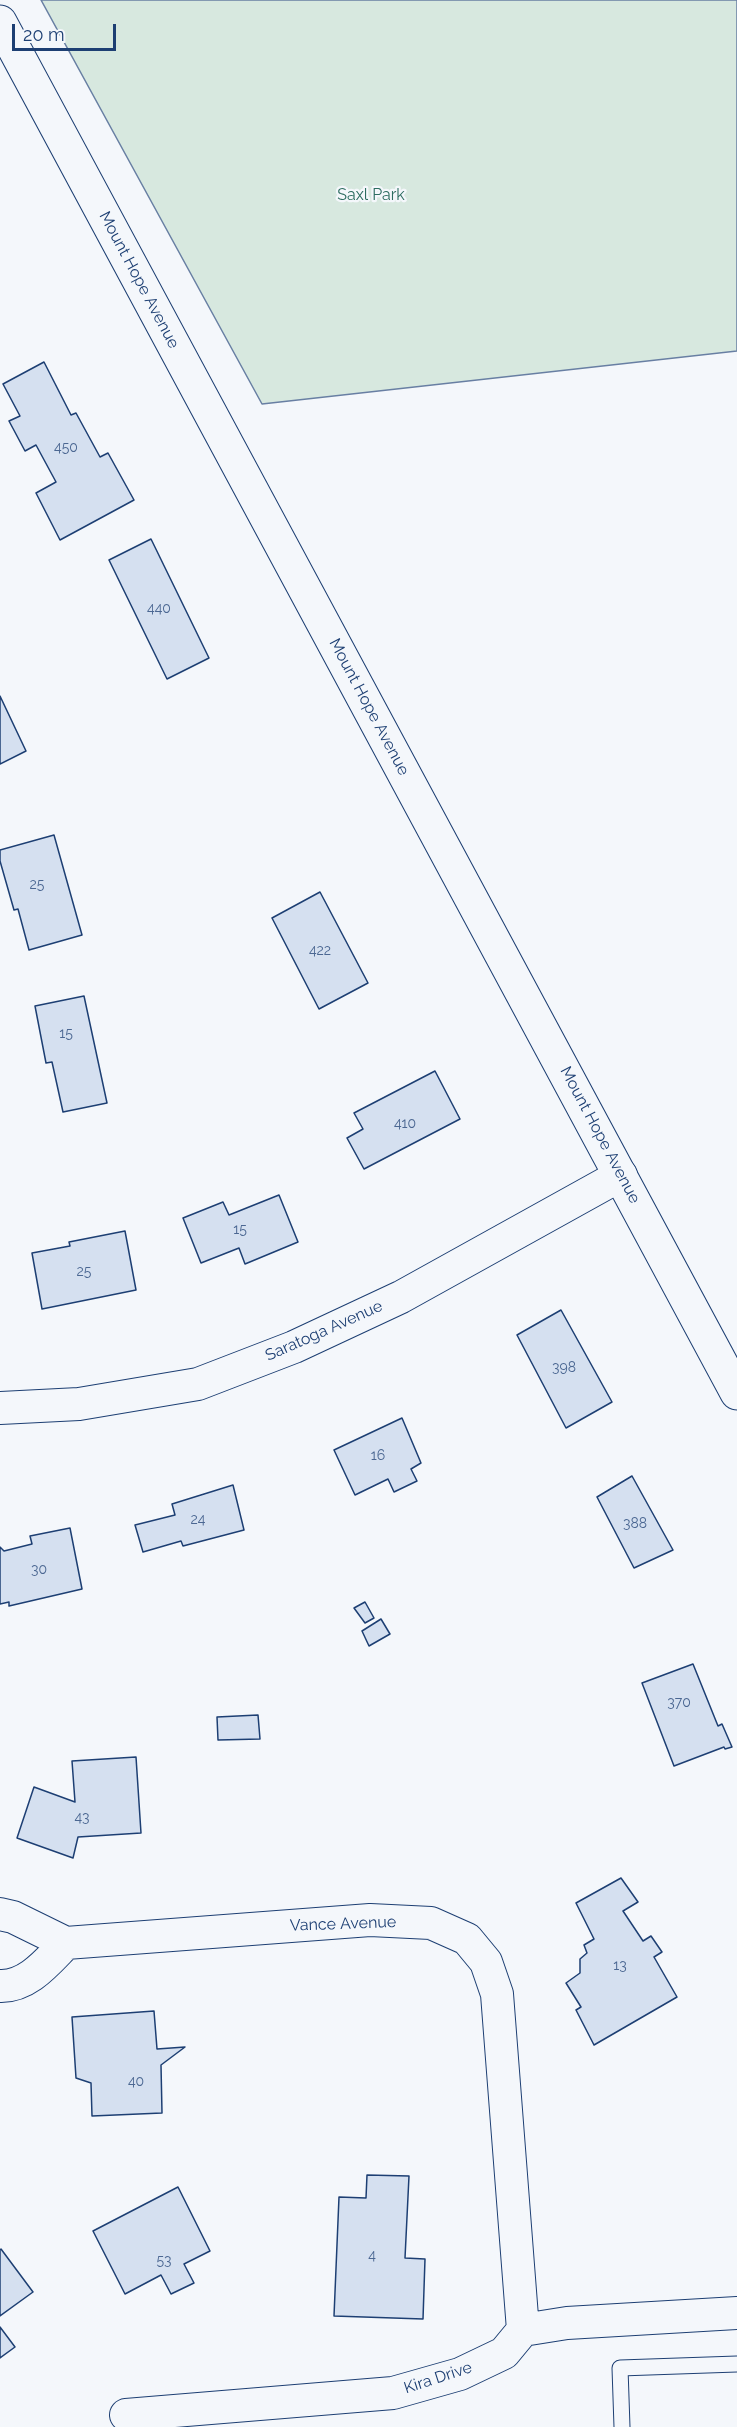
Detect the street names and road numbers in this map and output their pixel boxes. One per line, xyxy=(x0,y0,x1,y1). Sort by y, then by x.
street label: Mount Hope Avenue xyxy=(95,208,183,352)
street label: Mount Hope Avenue xyxy=(325,635,413,779)
street label: Mount Hope Avenue xyxy=(556,1063,644,1207)
street label: Saratoga Avenue xyxy=(262,1297,386,1365)
street label: Vance Avenue xyxy=(289,1913,397,1935)
street label: Kira Drive xyxy=(402,2358,474,2398)

